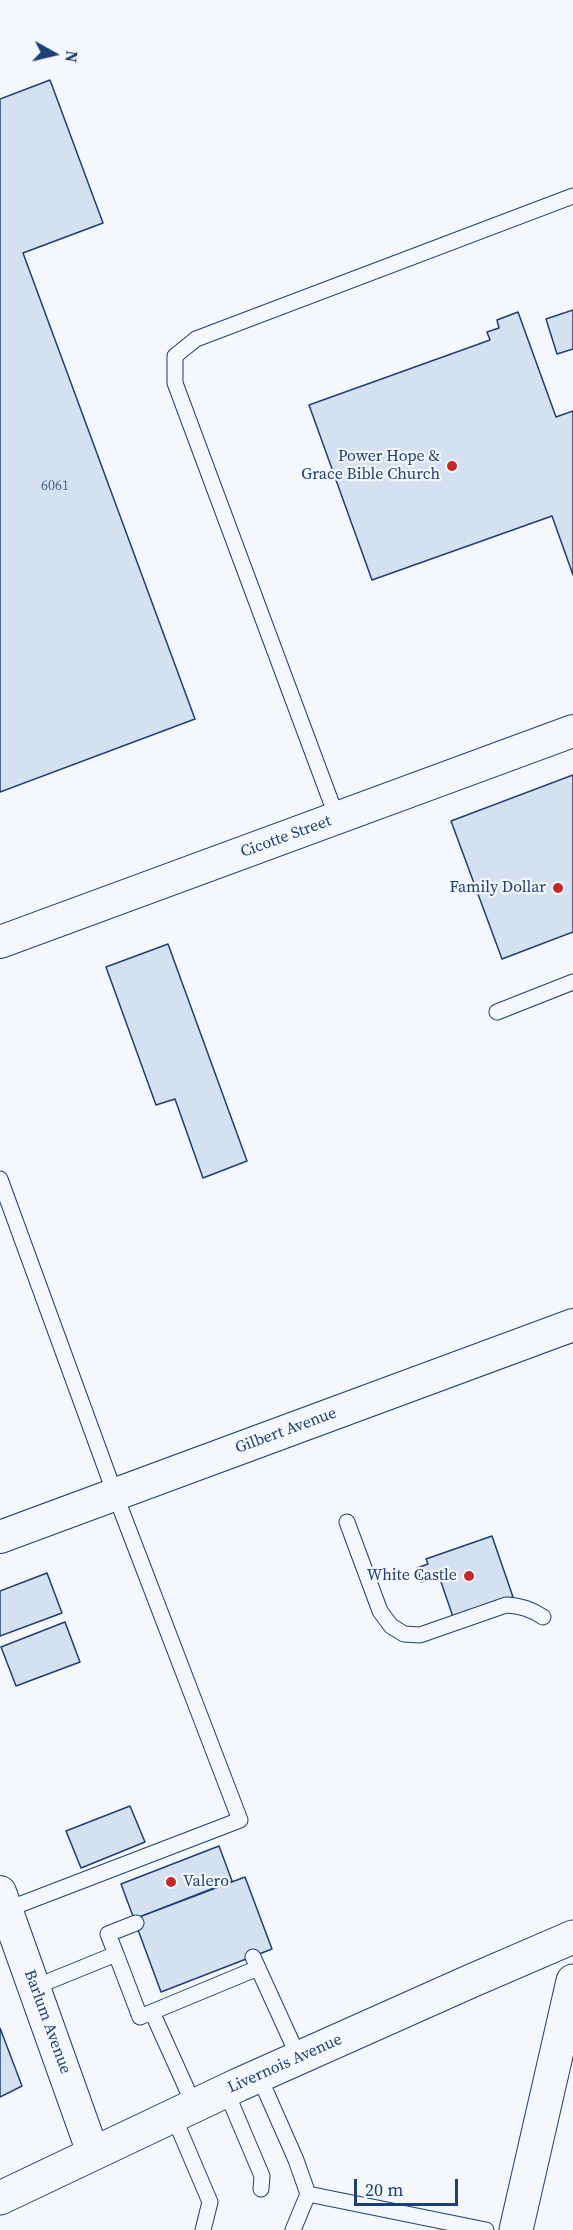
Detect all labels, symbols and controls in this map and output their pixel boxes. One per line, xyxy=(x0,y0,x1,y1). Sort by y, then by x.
north arrow xyxy=(24,24,84,84)
text: N xyxy=(60,49,84,64)
place label: Power Hope & Grace Bible Church xyxy=(301,447,440,485)
marker: Power Hope & Grace Bible Church xyxy=(445,459,459,473)
house number: 6061 xyxy=(41,478,69,494)
street label: Cicotte Street xyxy=(238,812,334,862)
place label: Family Dollar xyxy=(449,878,546,898)
marker: Family Dollar xyxy=(551,881,565,895)
street label: Gilbert Avenue xyxy=(233,1404,339,1458)
place label: White Castle xyxy=(367,1566,457,1586)
marker: White Castle xyxy=(462,1569,476,1583)
place label: Valero xyxy=(183,1872,229,1892)
marker: Valero xyxy=(164,1875,178,1889)
street label: Barlum Avenue xyxy=(19,1967,75,2077)
street label: Livernois Avenue xyxy=(225,2030,345,2098)
scale bar xyxy=(357,2167,460,2205)
text: 20 m xyxy=(365,2177,403,2202)

